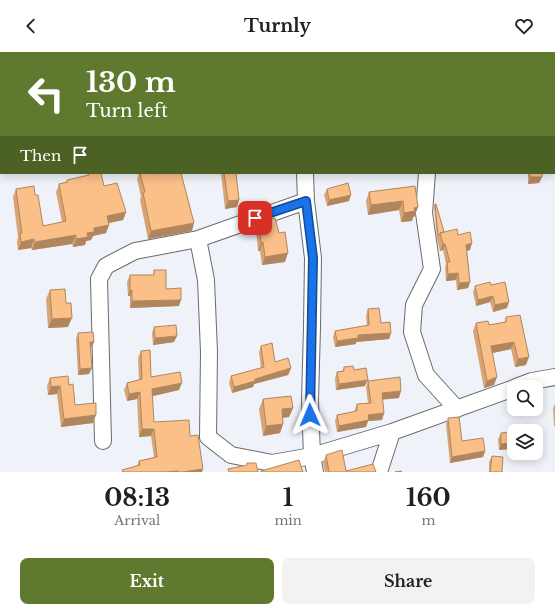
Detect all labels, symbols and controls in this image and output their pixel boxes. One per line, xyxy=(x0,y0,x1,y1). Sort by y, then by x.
icon: back xyxy=(20,15,42,37)
text: Turnly xyxy=(244,15,311,37)
icon: heart xyxy=(513,15,535,37)
text: 130 m xyxy=(86,65,176,100)
icon: left xyxy=(20,68,72,120)
text: Turn left xyxy=(86,100,168,122)
icon: arrive xyxy=(69,144,91,166)
text: Then xyxy=(20,146,61,165)
pin xyxy=(238,201,272,235)
icon: arrive xyxy=(244,207,266,229)
map controls xyxy=(507,380,543,460)
button: search xyxy=(507,380,543,416)
position arrow xyxy=(289,394,331,436)
button: layers xyxy=(507,424,543,460)
text: 08:13 xyxy=(104,483,170,512)
text: 1 xyxy=(283,483,293,512)
text: 160 xyxy=(406,483,451,512)
text: Arrival xyxy=(114,512,160,529)
text: min xyxy=(274,512,302,529)
text: m xyxy=(421,512,435,529)
button: Exit xyxy=(20,558,274,604)
button: Share xyxy=(282,558,535,604)

